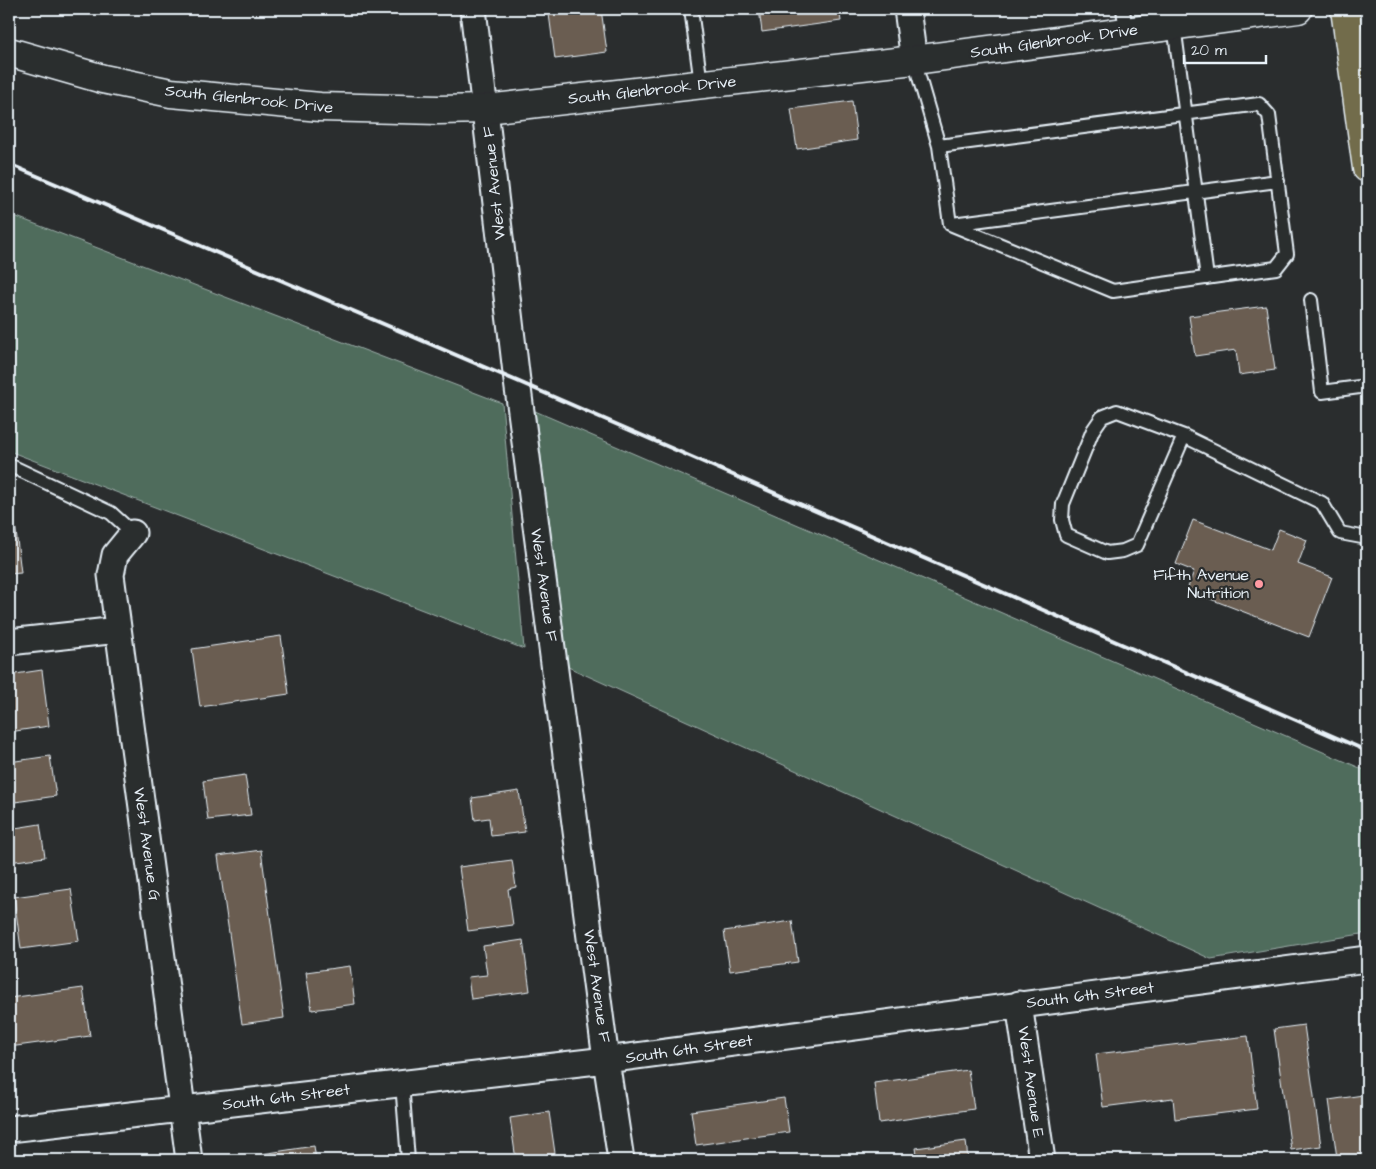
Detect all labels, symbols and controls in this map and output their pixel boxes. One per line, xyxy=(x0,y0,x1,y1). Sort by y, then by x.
street label: South Glenbrook Drive xyxy=(969,18,1140,64)
scale bar xyxy=(1184,32,1266,64)
text: 20 m xyxy=(1191,40,1227,61)
street label: South Glenbrook Drive xyxy=(567,70,738,110)
street label: South Glenbrook Drive xyxy=(164,79,335,119)
street label: West Avenue F xyxy=(477,125,511,241)
street label: West Avenue F xyxy=(525,527,563,643)
place label: Fifth Avenue Nutrition xyxy=(1153,564,1249,604)
marker: Fifth Avenue Nutrition xyxy=(1253,578,1265,590)
street label: West Avenue G xyxy=(128,786,166,902)
street label: West Avenue F xyxy=(578,928,616,1044)
street label: South 6th Street xyxy=(1025,976,1156,1014)
street label: West Avenue E xyxy=(1012,1025,1050,1140)
street label: South 6th Street xyxy=(624,1029,755,1069)
street label: South 6th Street xyxy=(221,1078,352,1116)

